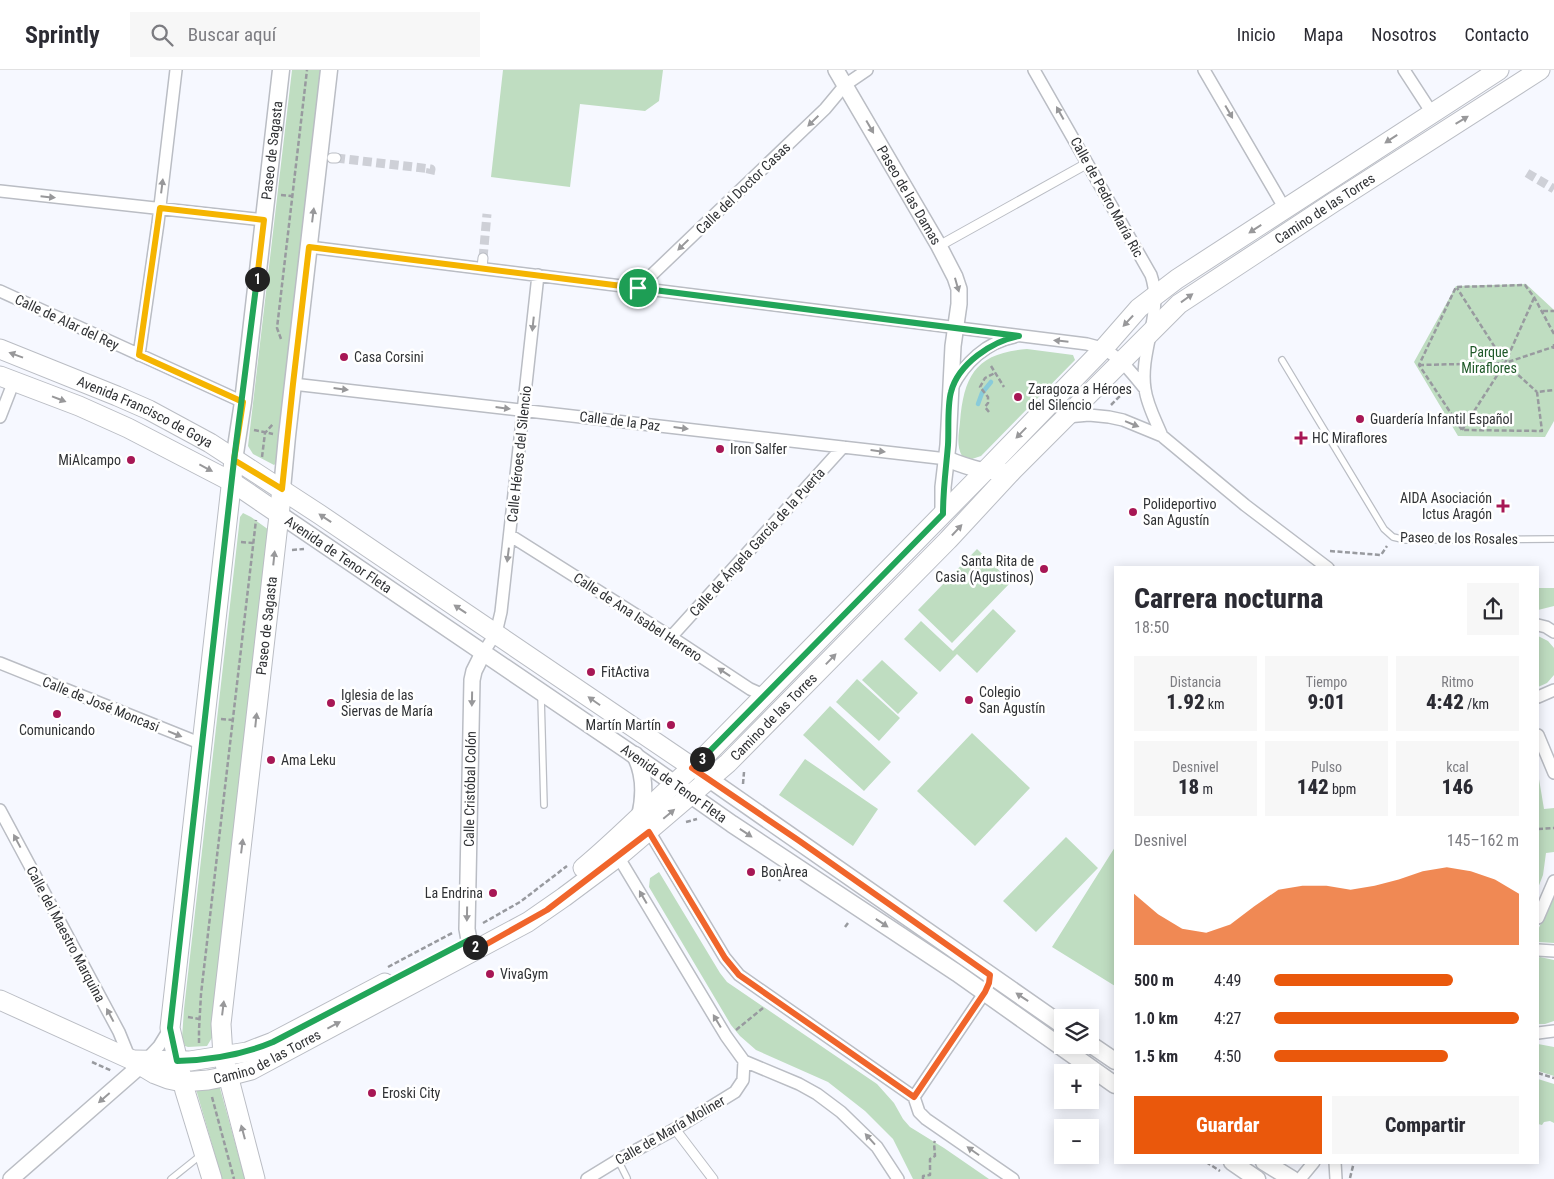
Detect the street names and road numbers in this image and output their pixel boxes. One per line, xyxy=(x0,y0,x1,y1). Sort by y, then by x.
street label: Paseo de Sagasta xyxy=(258,100,285,201)
street label: Calle de Pedro María Ric xyxy=(1067,134,1147,260)
street label: Calle del Doctor Casas xyxy=(693,139,793,237)
street label: Paseo de las Damas xyxy=(874,143,944,248)
street label: Camino de las Torres xyxy=(1272,170,1378,247)
street label: Calle de Alar del Rey xyxy=(13,291,122,353)
street label: Avenida Francisco de Goya xyxy=(75,373,215,451)
street label: Calle Héroes del Silencio xyxy=(504,385,534,523)
street label: Calle de la Paz xyxy=(579,408,661,434)
street label: Calle de Ángela García de la Puerta xyxy=(685,464,828,620)
street label: Avenida de Tenor Fleta xyxy=(282,513,395,596)
street label: Paseo de los Rosales xyxy=(1400,529,1518,547)
street label: Calle de Ana Isabel Herrero xyxy=(571,569,705,665)
street label: Paseo de Sagasta xyxy=(253,576,280,676)
street label: Camino de las Torres xyxy=(727,670,820,764)
street label: Calle de José Moncasi xyxy=(40,673,162,735)
street label: Calle Cristóbal Colón xyxy=(461,731,479,847)
street label: Avenida de Tenor Fleta xyxy=(618,741,730,826)
street label: Calle del Maestro Marquina xyxy=(23,863,109,1005)
street label: Camino de las Torres xyxy=(212,1026,323,1087)
street label: Calle de María Moliner xyxy=(612,1092,728,1168)

